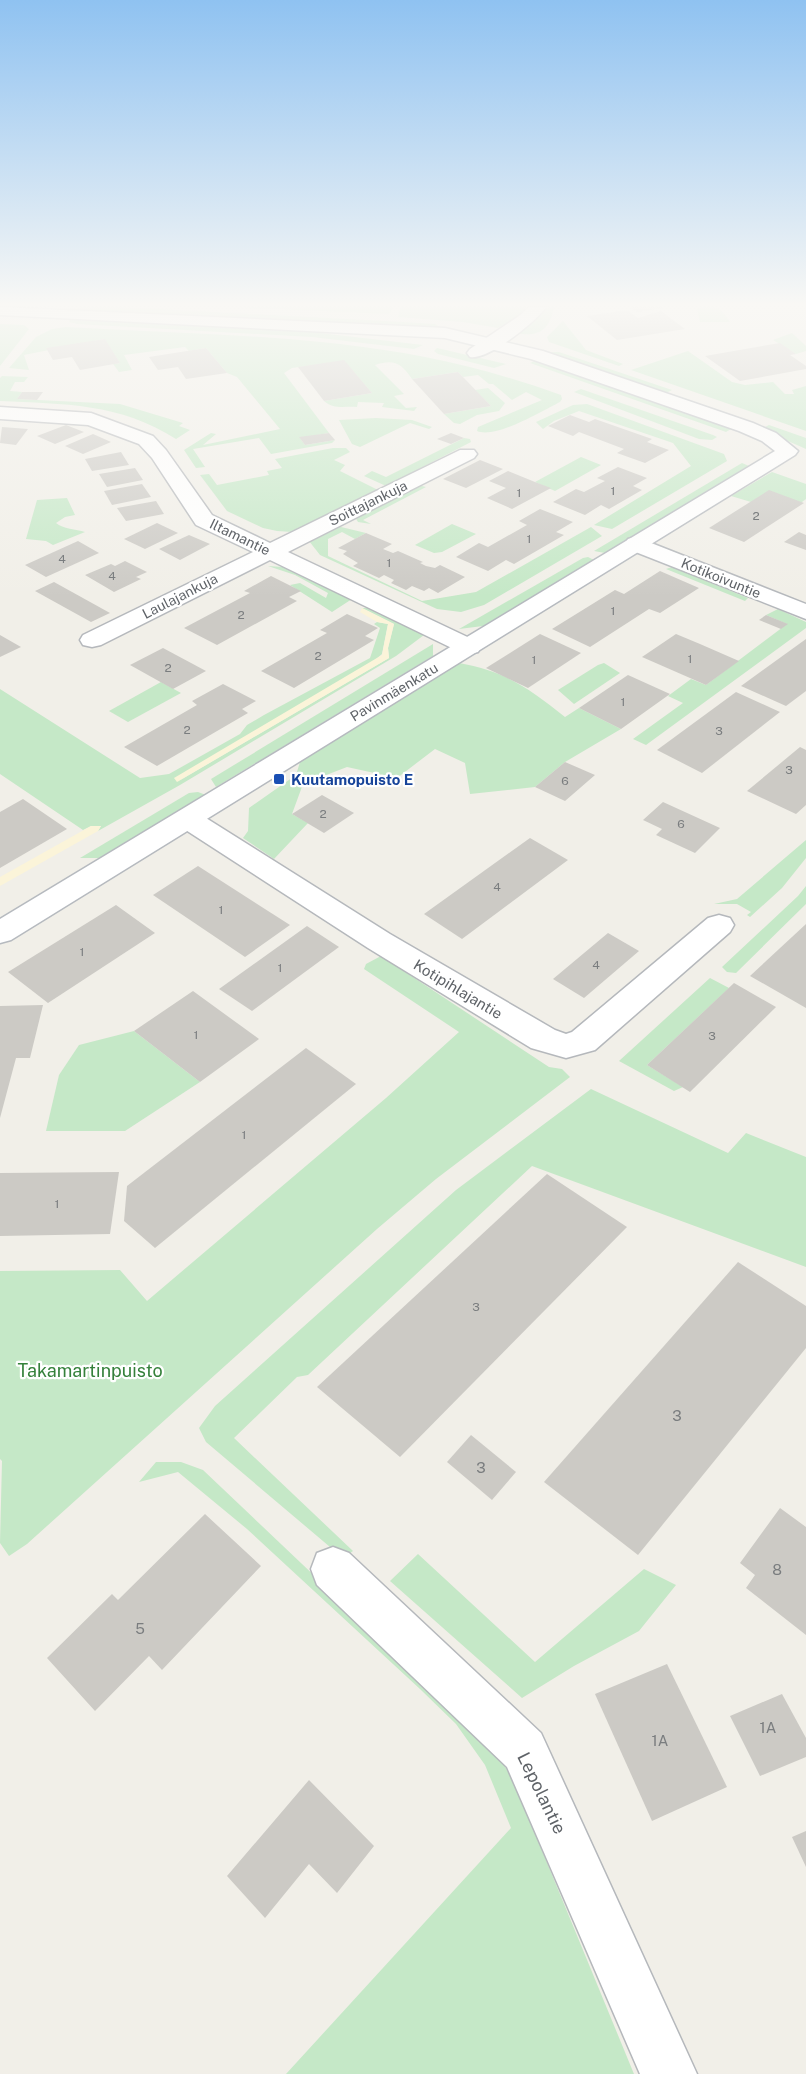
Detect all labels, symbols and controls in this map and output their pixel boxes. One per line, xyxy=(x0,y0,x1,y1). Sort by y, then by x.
street label: Soittajankuja xyxy=(326,477,410,529)
house number: 1 xyxy=(611,484,615,498)
house number: 1 xyxy=(517,486,521,500)
house number: 2 xyxy=(752,509,760,523)
street label: Iltamantie xyxy=(207,516,273,559)
house number: 1 xyxy=(527,532,531,546)
house number: 4 xyxy=(58,552,66,566)
street label: Kotikoivuntie xyxy=(679,555,763,601)
house number: 1 xyxy=(387,556,391,570)
house number: 4 xyxy=(108,569,116,583)
street label: Laulajankuja xyxy=(140,570,220,622)
house number: 1 xyxy=(611,604,615,618)
house number: 2 xyxy=(237,608,245,622)
house number: 2 xyxy=(314,649,322,663)
house number: 1 xyxy=(688,652,692,666)
house number: 1 xyxy=(532,653,536,667)
street label: Pavinmäenkatu xyxy=(347,660,441,724)
house number: 2 xyxy=(164,661,172,675)
house number: 1 xyxy=(621,695,625,709)
house number: 2 xyxy=(183,723,191,737)
house number: 3 xyxy=(715,724,723,738)
house number: 3 xyxy=(785,763,793,777)
place label: Kuutamopuisto E xyxy=(291,771,413,788)
marker: Kuutamopuisto E xyxy=(272,772,286,786)
house number: 6 xyxy=(561,774,569,788)
house number: 2 xyxy=(319,807,327,821)
house number: 6 xyxy=(677,817,685,831)
house number: 4 xyxy=(493,880,501,894)
house number: 1 xyxy=(219,903,223,917)
house number: 1 xyxy=(80,945,84,959)
street label: Kotipihlajantie xyxy=(411,956,505,1022)
house number: 4 xyxy=(592,958,600,972)
house number: 1 xyxy=(278,961,282,975)
house number: 1 xyxy=(194,1028,198,1042)
house number: 3 xyxy=(708,1029,716,1043)
house number: 1 xyxy=(242,1128,246,1142)
house number: 1 xyxy=(55,1197,59,1211)
house number: 3 xyxy=(472,1300,480,1314)
park label: Takamartinpuisto xyxy=(17,1360,163,1381)
house number: 3 xyxy=(672,1407,682,1424)
house number: 3 xyxy=(476,1459,486,1476)
house number: 8 xyxy=(772,1561,782,1578)
house number: 5 xyxy=(135,1620,145,1637)
house number: 1A xyxy=(760,1719,777,1736)
house number: 1A xyxy=(652,1732,669,1749)
street label: Lepolantie xyxy=(513,1749,571,1837)

